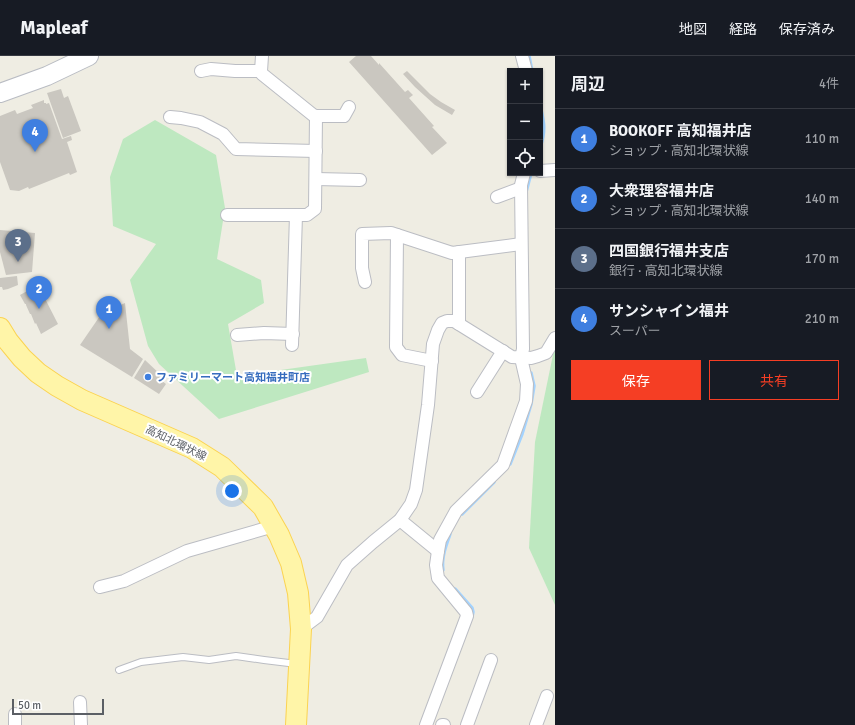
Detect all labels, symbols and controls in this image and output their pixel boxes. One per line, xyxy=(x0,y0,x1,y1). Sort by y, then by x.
text: Mapleaf xyxy=(20,16,88,40)
text: 地図 xyxy=(679,21,707,38)
text: 経路 xyxy=(729,21,757,38)
text: 保存済み xyxy=(779,21,835,38)
map controls xyxy=(507,68,543,176)
button: + xyxy=(507,68,543,104)
text: 周辺 xyxy=(571,74,605,95)
text: 4件 xyxy=(819,76,839,92)
button: − xyxy=(507,104,543,140)
pin: 4 xyxy=(22,119,48,152)
text: BOOKOFF 高知福井店 xyxy=(609,122,752,140)
text: 1 xyxy=(580,131,588,147)
text: 110 m xyxy=(805,131,839,147)
button: locate xyxy=(507,140,543,176)
text: ショップ · 高知北環状線 xyxy=(609,143,749,159)
text: 大衆理容福井店 xyxy=(609,182,714,200)
text: 2 xyxy=(580,191,588,207)
text: 140 m xyxy=(805,191,839,207)
text: ショップ · 高知北環状線 xyxy=(609,203,749,219)
pin: 3 xyxy=(5,229,31,262)
text: 四国銀行福井支店 xyxy=(609,242,729,260)
text: 3 xyxy=(580,251,588,267)
text: 170 m xyxy=(805,251,839,267)
text: 銀行 · 高知北環状線 xyxy=(609,263,723,279)
pin: 2 xyxy=(26,276,52,309)
pin: 1 xyxy=(96,296,122,329)
text: サンシャイン福井 xyxy=(609,302,729,320)
text: 4 xyxy=(580,311,588,327)
text: 210 m xyxy=(805,311,839,327)
text: スーパー xyxy=(609,323,661,339)
button: 保存 xyxy=(571,360,701,400)
button: 共有 xyxy=(709,360,839,400)
place label: ファミリーマート高知福井町店 xyxy=(156,371,310,384)
marker: ファミリーマート高知福井町店 xyxy=(143,372,153,382)
street label: 高知北環状線 xyxy=(143,423,209,463)
your location xyxy=(222,481,242,501)
scale bar xyxy=(12,697,104,716)
text: 50 m xyxy=(18,699,41,712)

